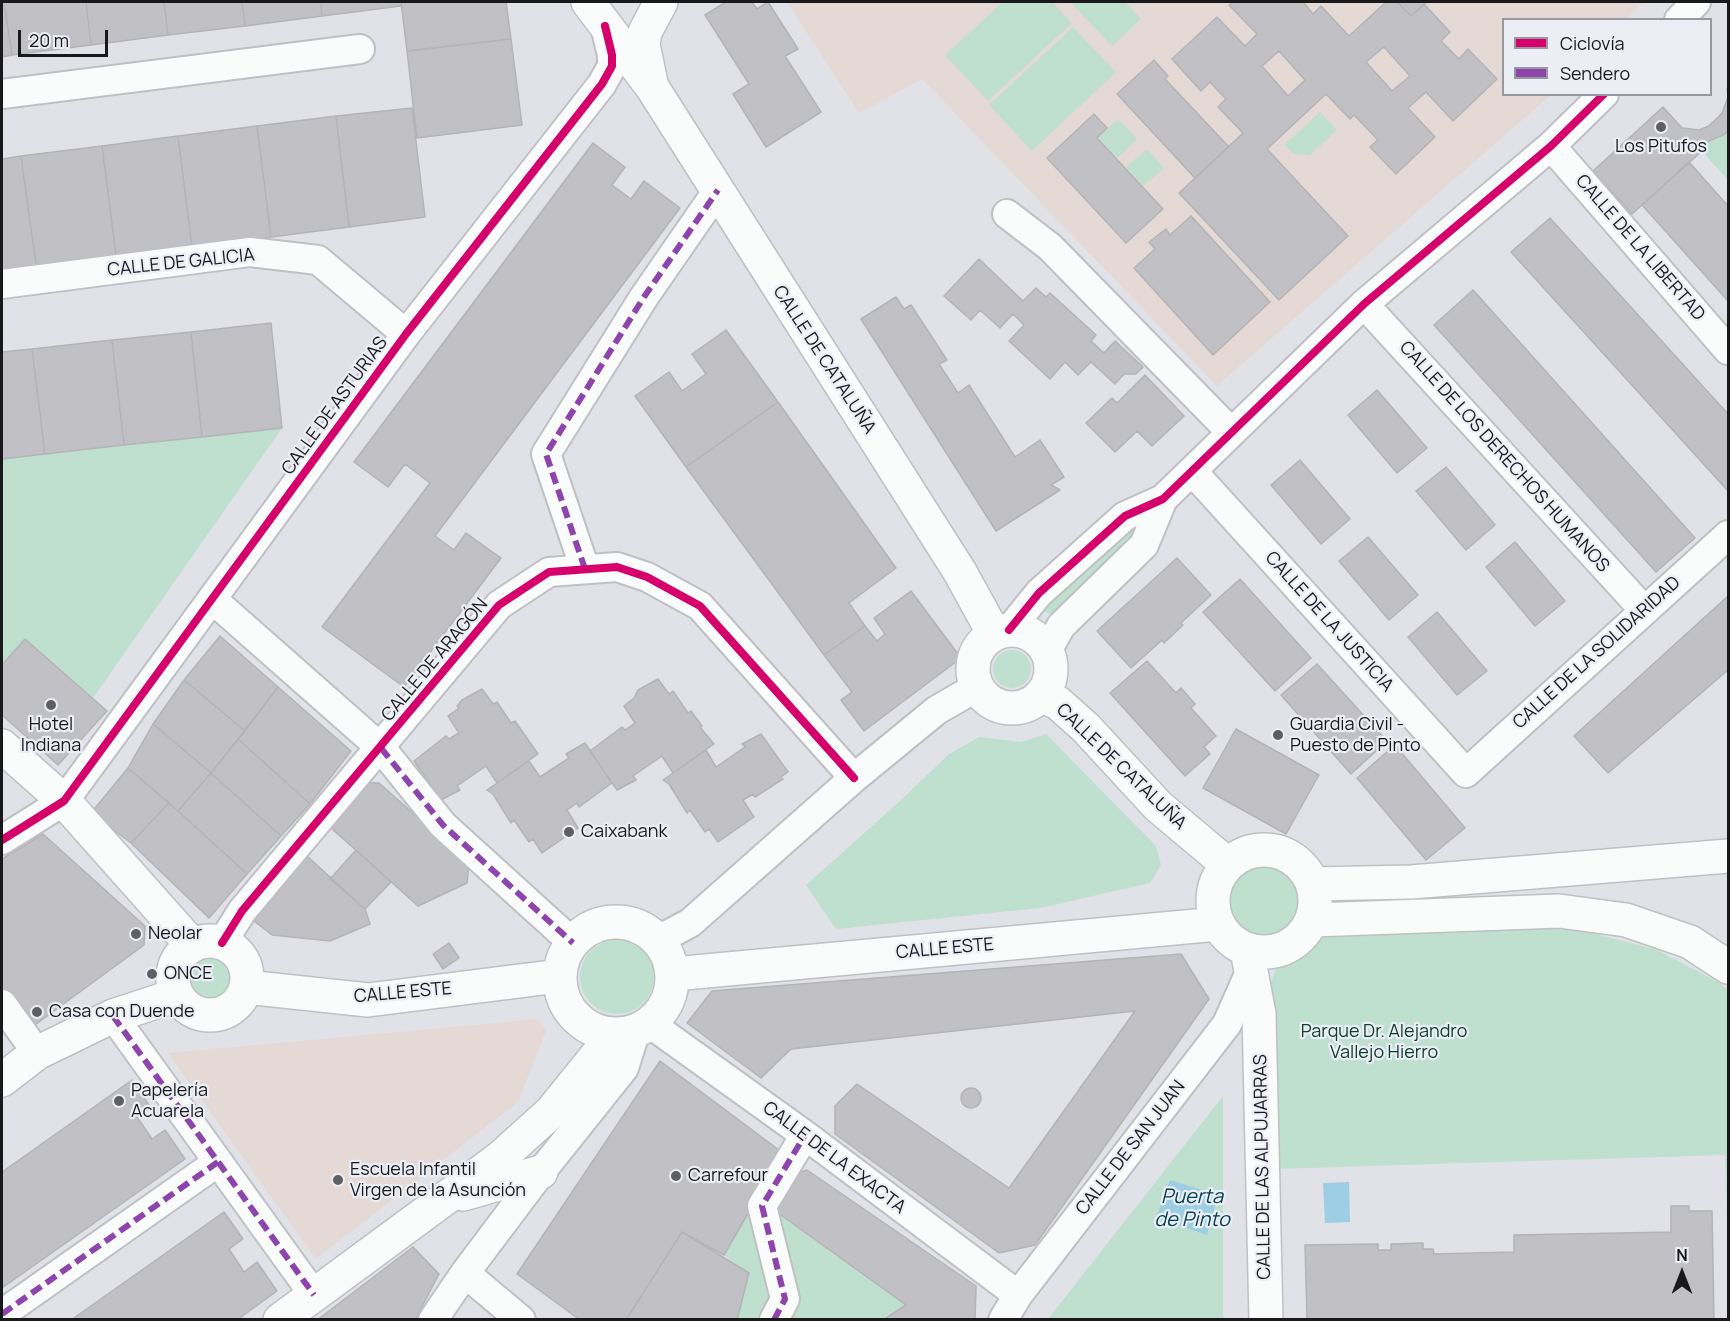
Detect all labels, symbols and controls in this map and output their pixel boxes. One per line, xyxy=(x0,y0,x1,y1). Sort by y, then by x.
scale bar xyxy=(21,18,111,56)
legend xyxy=(1502,18,1712,96)
text: 20 m xyxy=(29,28,69,52)
text: Ciclovía xyxy=(1560,31,1625,55)
text: Sendero xyxy=(1560,61,1630,85)
marker: Los Pitufos xyxy=(1654,120,1668,134)
place label: Los Pitufos xyxy=(1615,136,1707,158)
street label: CALLE DE LA LIBERTAD xyxy=(1571,171,1709,325)
street label: CALLE DE GALICIA xyxy=(106,245,256,281)
street label: CALLE DE CATALUÑA xyxy=(768,282,880,438)
street label: CALLE DE ASTURIAS xyxy=(278,333,392,479)
street label: CALLE DE LOS DERECHOS HUMANOS xyxy=(1395,337,1613,577)
street label: CALLE DE LA JUSTICIA xyxy=(1260,547,1398,697)
street label: CALLE DE LA SOLIDARIDAD xyxy=(1509,572,1685,734)
street label: CALLE DE ARAGÓN xyxy=(377,594,493,726)
marker: Hotel Indiana xyxy=(44,698,58,712)
street label: CALLE DE CATALUÑA xyxy=(1052,699,1190,835)
place label: Hotel Indiana xyxy=(21,714,81,756)
place label: Guardia Civil - Puesto de Pinto xyxy=(1290,714,1421,756)
marker: Guardia Civil - Puesto de Pinto xyxy=(1271,728,1285,742)
place label: Caixabank xyxy=(581,821,667,843)
marker: Caixabank xyxy=(562,825,576,839)
place label: Neolar xyxy=(148,923,202,945)
marker: Neolar xyxy=(129,927,143,941)
street label: CALLE ESTE xyxy=(895,934,995,964)
place label: ONCE xyxy=(164,963,212,985)
marker: ONCE xyxy=(145,967,159,981)
street label: CALLE ESTE xyxy=(353,978,453,1008)
place label: Casa con Duende xyxy=(49,1001,194,1023)
marker: Casa con Duende xyxy=(30,1005,44,1019)
park label: Parque Dr. Alejandro Vallejo Hierro xyxy=(1301,1021,1467,1064)
street label: CALLE DE LAS ALPUJARRAS xyxy=(1250,1054,1276,1280)
street label: CALLE DE SAN JUAN xyxy=(1072,1076,1190,1220)
place label: Papelería Acuarela xyxy=(131,1080,208,1122)
marker: Papelería Acuarela xyxy=(112,1094,126,1108)
street label: CALLE DE LA EXACTA xyxy=(758,1097,910,1219)
place label: Escuela Infantil Virgen de la Asunción xyxy=(350,1159,526,1202)
place label: Carrefour xyxy=(688,1165,768,1187)
marker: Carrefour xyxy=(669,1169,683,1183)
marker: Escuela Infantil Virgen de la Asunción xyxy=(331,1173,345,1187)
water label: Puerta de Pinto xyxy=(1154,1185,1230,1232)
north arrow xyxy=(1652,1243,1712,1303)
text: N xyxy=(1676,1244,1688,1266)

